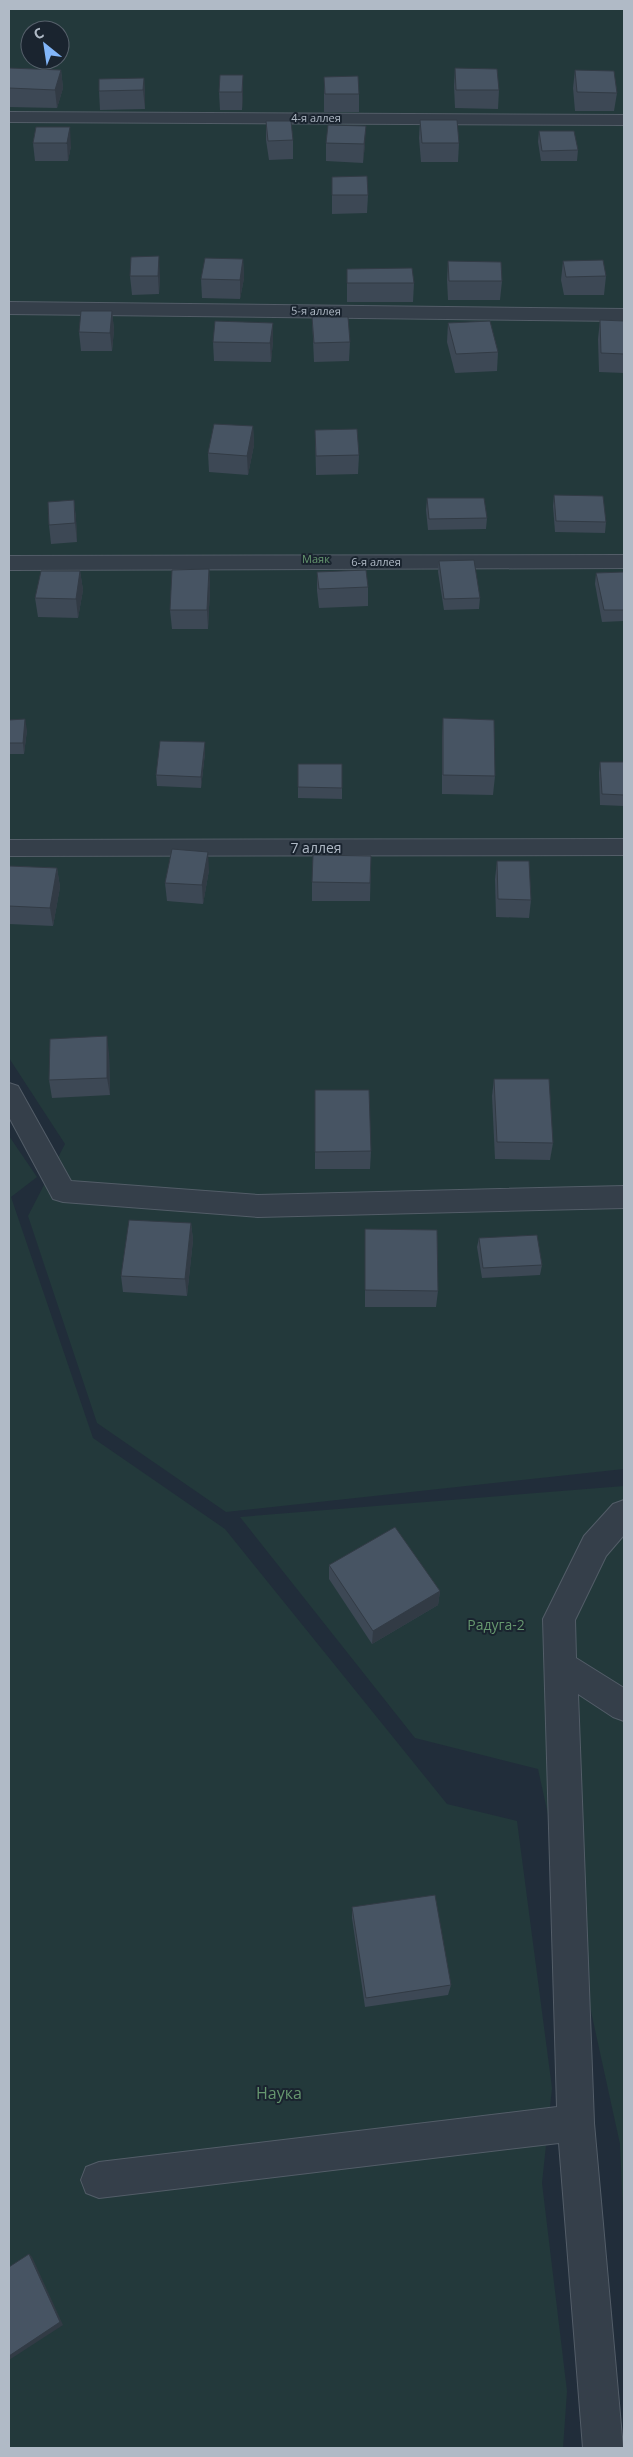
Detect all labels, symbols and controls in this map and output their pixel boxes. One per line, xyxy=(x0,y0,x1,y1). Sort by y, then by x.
north arrow xyxy=(20,20,70,70)
text: С xyxy=(30,23,47,44)
street label: 4-я аллея xyxy=(291,110,341,125)
street label: 5-я аллея xyxy=(291,303,341,318)
park label: Маяк xyxy=(302,551,330,566)
street label: 6-я аллея xyxy=(351,554,401,569)
street label: 7 аллея xyxy=(290,838,342,857)
park label: Радуга-2 xyxy=(467,1615,525,1634)
park label: Наука xyxy=(256,2082,302,2104)

